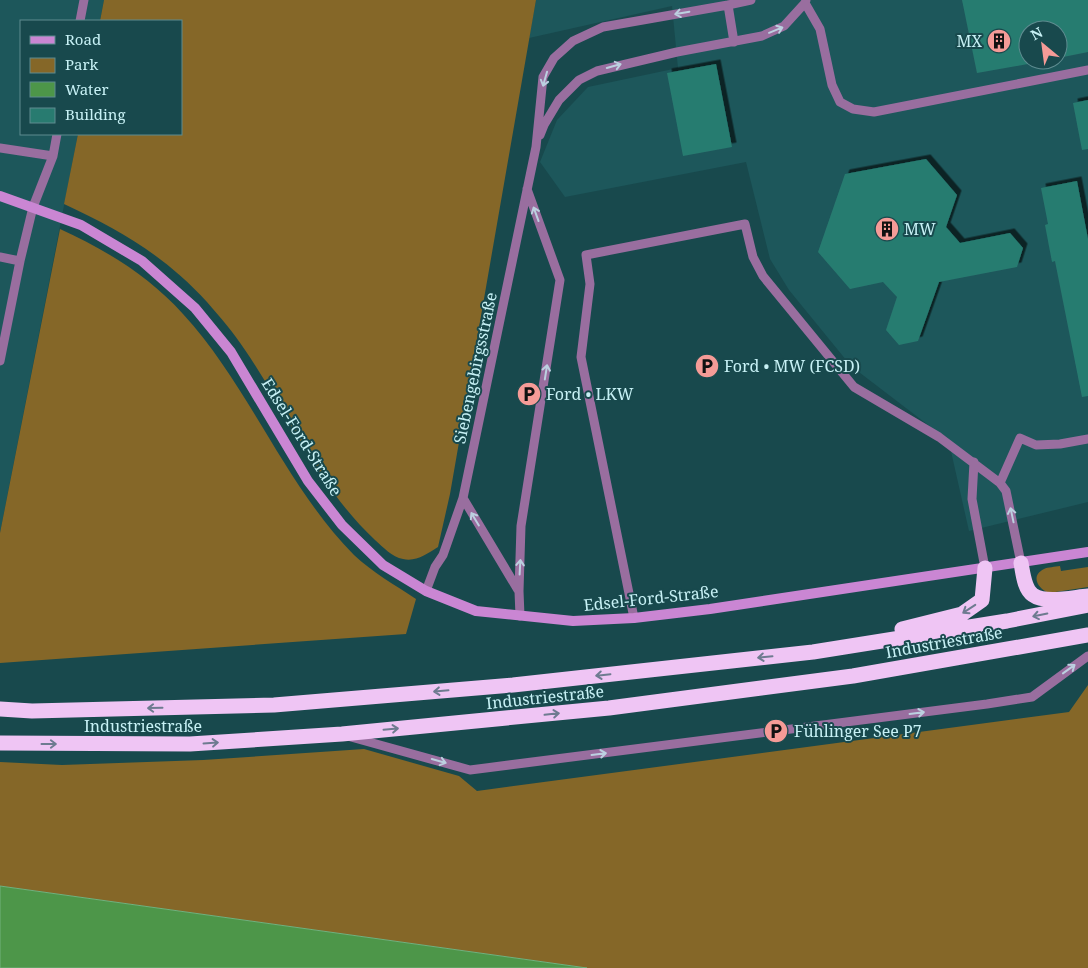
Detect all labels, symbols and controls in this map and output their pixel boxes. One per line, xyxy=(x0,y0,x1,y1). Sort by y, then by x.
one-way arrow xyxy=(675,9,691,19)
legend xyxy=(20,20,182,135)
north arrow xyxy=(1018,20,1068,70)
text: N xyxy=(1027,22,1046,44)
one-way arrow xyxy=(768,25,783,34)
building icon: MX xyxy=(986,28,1012,54)
text: Road xyxy=(65,29,101,49)
place label: MX xyxy=(956,30,982,52)
text: Park xyxy=(65,54,99,74)
one-way arrow xyxy=(606,61,622,71)
one-way arrow xyxy=(539,71,549,87)
text: Water xyxy=(65,79,108,99)
text: Building xyxy=(65,104,126,124)
one-way arrow xyxy=(531,207,541,223)
building icon: MW xyxy=(874,216,900,242)
place label: MW xyxy=(904,218,936,240)
street label: Siebengebirgsstraße xyxy=(448,290,502,446)
parking icon: Ford • MW (FCSD) xyxy=(694,353,720,379)
place label: Ford • MW (FCSD) xyxy=(724,355,860,377)
one-way arrow xyxy=(541,364,551,380)
street label: Edsel-Ford-Straße xyxy=(257,374,347,500)
parking icon: Ford • LKW xyxy=(516,381,542,407)
place label: Ford • LKW xyxy=(546,383,634,405)
one-way arrow xyxy=(1006,507,1016,523)
one-way arrow xyxy=(470,512,480,526)
one-way arrow xyxy=(515,559,524,575)
street label: Edsel-Ford-Straße xyxy=(583,580,719,616)
one-way arrow xyxy=(962,604,976,614)
one-way arrow xyxy=(1033,610,1049,620)
street label: Industriestraße xyxy=(884,621,1004,663)
one-way arrow xyxy=(757,652,773,662)
one-way arrow xyxy=(1062,664,1075,675)
one-way arrow xyxy=(595,670,611,680)
street label: Industriestraße xyxy=(485,680,605,714)
one-way arrow xyxy=(434,686,450,696)
one-way arrow xyxy=(147,703,164,713)
one-way arrow xyxy=(908,708,924,718)
one-way arrow xyxy=(544,709,560,718)
street label: Industriestraße xyxy=(84,715,202,737)
parking icon: Fühlinger See P7 xyxy=(763,718,789,744)
place label: Fühlinger See P7 xyxy=(794,720,922,742)
one-way arrow xyxy=(382,724,398,734)
one-way arrow xyxy=(203,738,219,748)
one-way arrow xyxy=(40,739,56,749)
one-way arrow xyxy=(591,749,607,759)
one-way arrow xyxy=(431,757,447,767)

